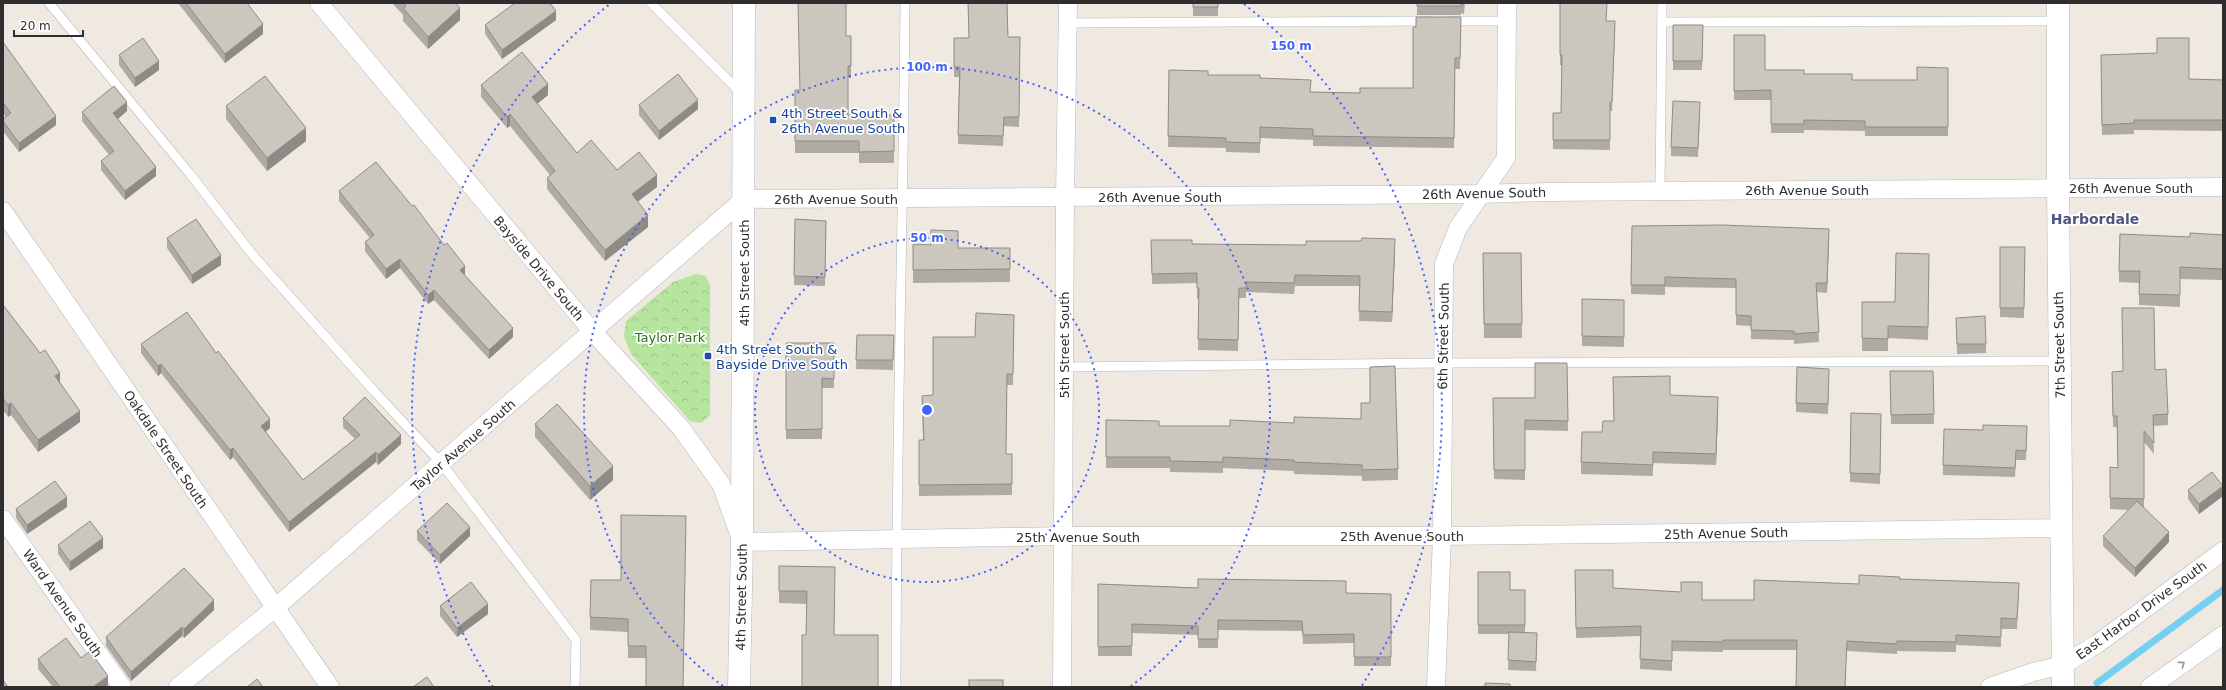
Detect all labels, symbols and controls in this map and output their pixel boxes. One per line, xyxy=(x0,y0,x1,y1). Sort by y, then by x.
scale bar xyxy=(14,12,83,38)
text: 20 m xyxy=(20,19,51,33)
text: 150 m xyxy=(1270,39,1312,53)
text: 100 m xyxy=(906,60,948,74)
place label: 4th Street South & 26th Avenue South xyxy=(781,106,905,136)
marker: 4th Street South & 26th Avenue South xyxy=(768,115,778,125)
street label: 26th Avenue South xyxy=(2069,181,2193,196)
street label: 26th Avenue South xyxy=(1745,183,1869,198)
street label: 26th Avenue South xyxy=(1422,185,1546,202)
street label: 26th Avenue South xyxy=(1098,190,1222,205)
street label: 26th Avenue South xyxy=(774,192,898,207)
district label: Harbordale xyxy=(2051,211,2139,227)
street label: Bayside Drive South xyxy=(490,213,587,324)
street label: 4th Street South xyxy=(737,219,752,327)
text: 50 m xyxy=(910,231,944,245)
street label: 6th Street South xyxy=(1435,282,1452,390)
street label: 5th Street South xyxy=(1057,291,1072,399)
street label: 7th Street South xyxy=(2051,291,2068,399)
park label: Taylor Park xyxy=(634,330,706,345)
place label: 4th Street South & Bayside Drive South xyxy=(716,342,848,372)
marker: 4th Street South & Bayside Drive South xyxy=(703,351,713,361)
street label: Oakdale Street South xyxy=(120,387,211,511)
street label: Taylor Avenue South xyxy=(408,396,518,495)
centre of rings xyxy=(920,403,934,417)
street label: 25th Avenue South xyxy=(1664,525,1788,542)
street label: 25th Avenue South xyxy=(1340,529,1464,544)
street label: 25th Avenue South xyxy=(1016,530,1140,545)
street label: 4th Street South xyxy=(733,543,750,651)
street label: Ward Avenue South xyxy=(20,547,105,660)
street label: East Harbor Drive South xyxy=(2073,558,2209,663)
one-way arrow xyxy=(2178,661,2185,669)

